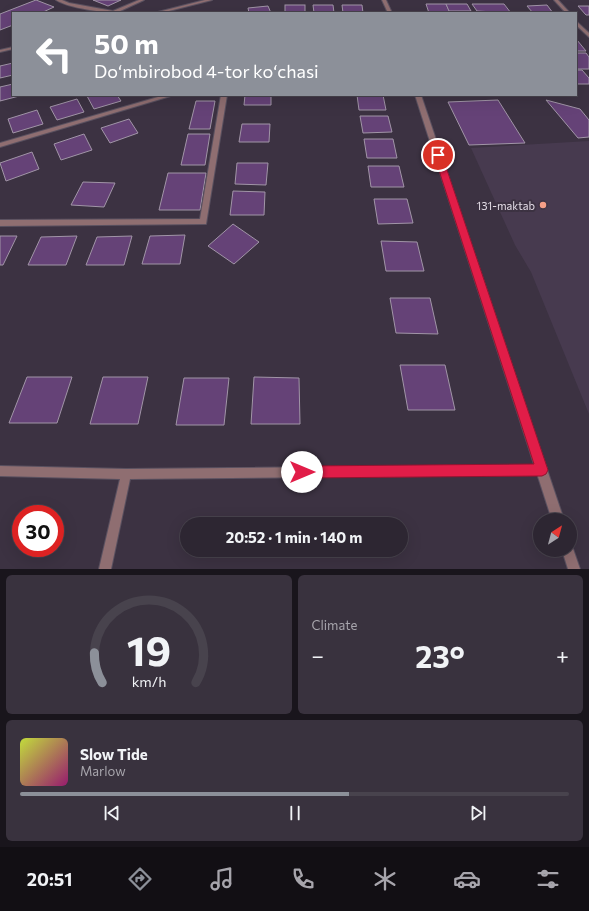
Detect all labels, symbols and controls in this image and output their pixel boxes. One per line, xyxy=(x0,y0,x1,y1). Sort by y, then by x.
text: 50 m xyxy=(94,26,159,60)
icon: left xyxy=(28,28,80,80)
text: Doʻmbirobod 4-tor koʻchasi xyxy=(94,60,319,82)
pin xyxy=(421,138,455,172)
icon: arrive xyxy=(427,144,449,166)
place label: 131-maktab xyxy=(477,199,535,212)
marker: 131-maktab xyxy=(538,200,548,210)
position arrow xyxy=(281,451,323,493)
speed limit sign: 30 xyxy=(12,505,64,557)
north arrow xyxy=(533,513,577,557)
map controls xyxy=(533,513,577,557)
text: 20:52 · 1 min · 140 m xyxy=(226,528,362,546)
text: Climate xyxy=(312,617,357,633)
text: 19 xyxy=(127,623,171,674)
text: 23° xyxy=(415,637,465,674)
text: − xyxy=(312,642,324,669)
text: + xyxy=(556,642,569,669)
text: km/h xyxy=(131,671,166,689)
text: Slow Tide xyxy=(80,745,148,763)
text: Marlow xyxy=(80,763,126,779)
icon: previous xyxy=(101,802,123,824)
icon: pause xyxy=(284,802,306,824)
icon: next xyxy=(467,802,489,824)
icon: directions xyxy=(126,865,154,893)
icon: music xyxy=(208,865,236,893)
icon: phone xyxy=(289,865,317,893)
icon: climate xyxy=(371,865,399,893)
icon: car xyxy=(453,865,481,893)
icon: filters xyxy=(534,865,562,893)
text: 20:51 xyxy=(27,868,72,890)

